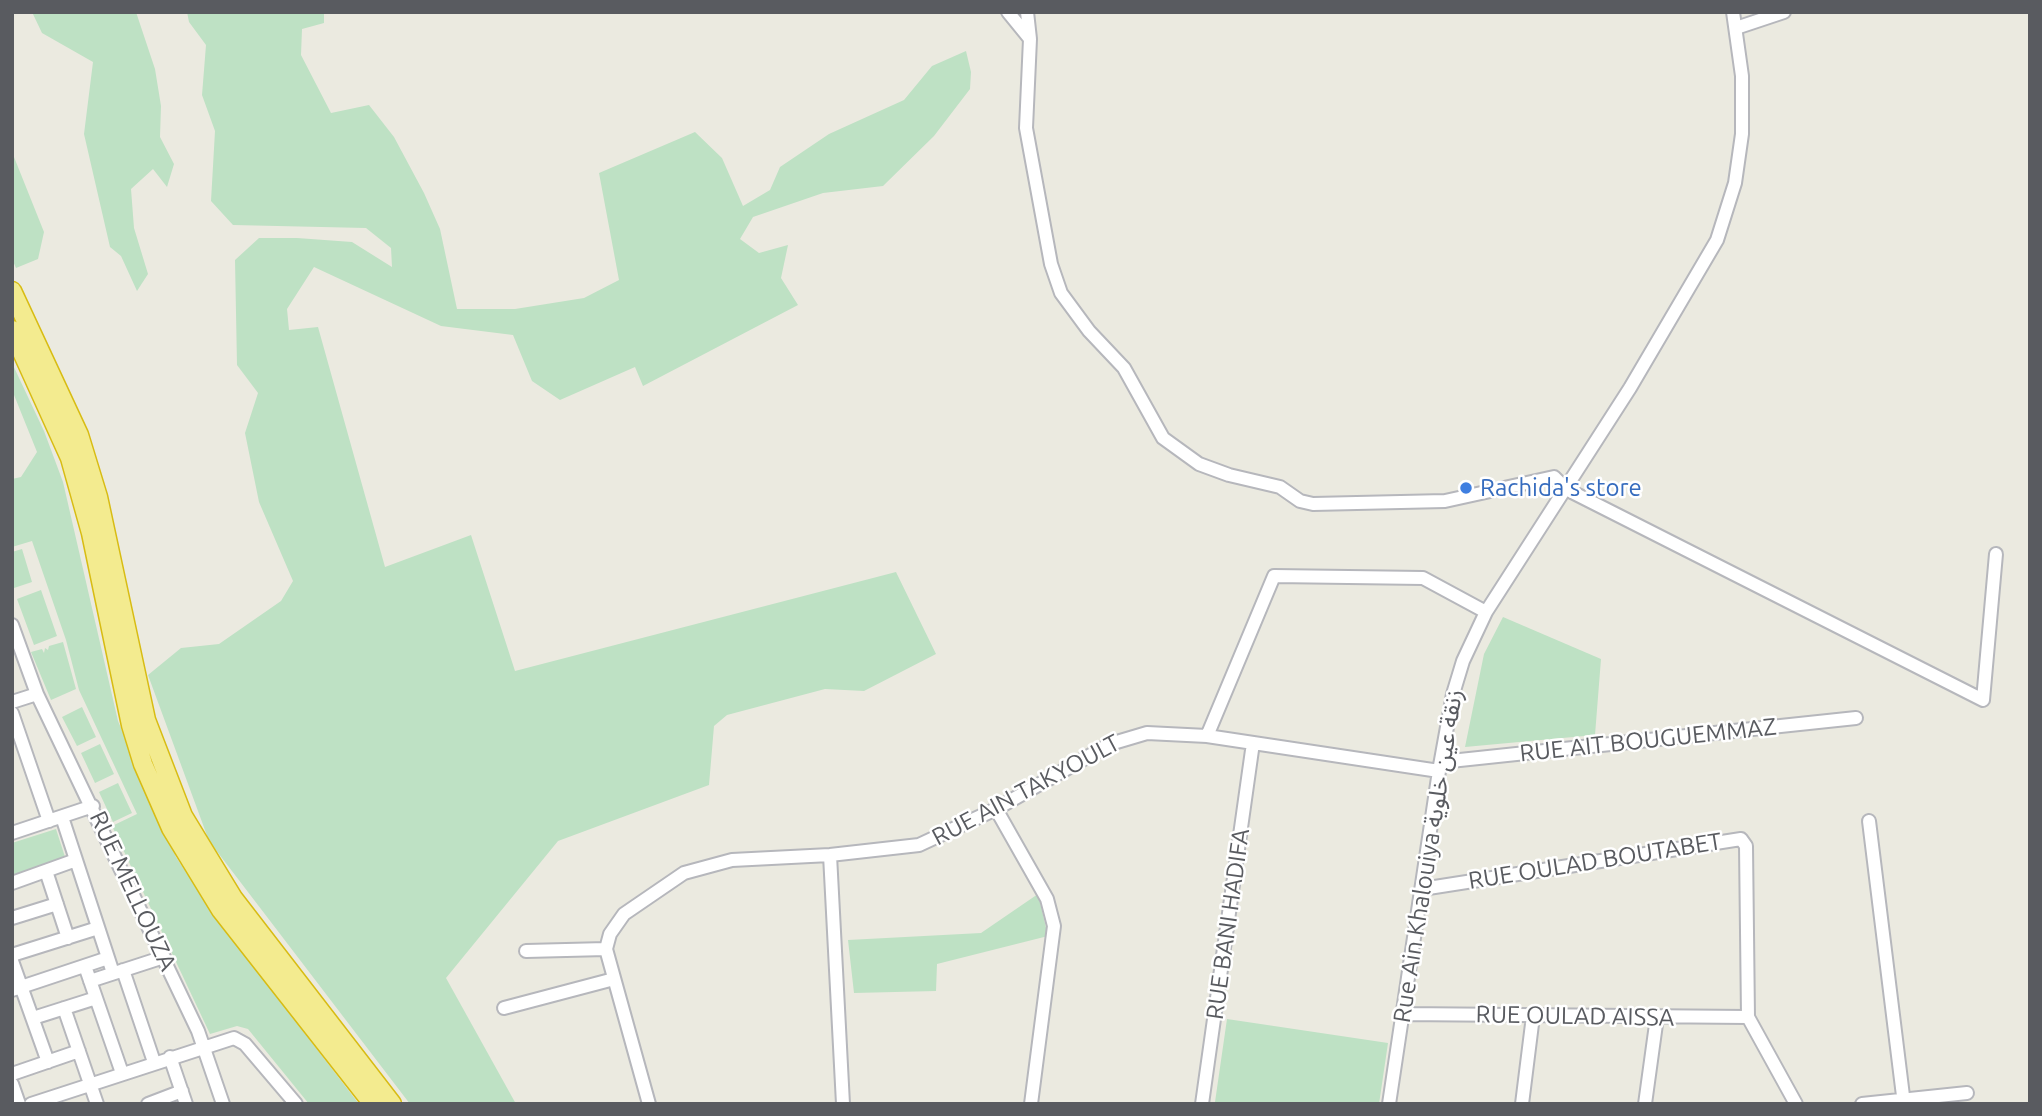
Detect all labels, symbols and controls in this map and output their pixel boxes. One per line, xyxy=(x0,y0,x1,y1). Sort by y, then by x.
place label: Rachida's store xyxy=(1480,474,1642,502)
marker: Rachida's store xyxy=(1458,480,1474,496)
street label: Rue Ain Khalouiya زنقة عين خلوية xyxy=(1387,687,1469,1025)
street label: RUE AIT BOUGUEMMAZ xyxy=(1518,712,1778,768)
street label: RUE AIN TAKYOULT xyxy=(927,728,1125,852)
street label: RUE MELLOUZA xyxy=(83,807,183,975)
street label: RUE BANI HADIFA xyxy=(1200,827,1256,1021)
street label: RUE OULAD BOUTABET xyxy=(1466,827,1724,895)
street label: RUE OULAD AISSA xyxy=(1475,1000,1675,1032)

